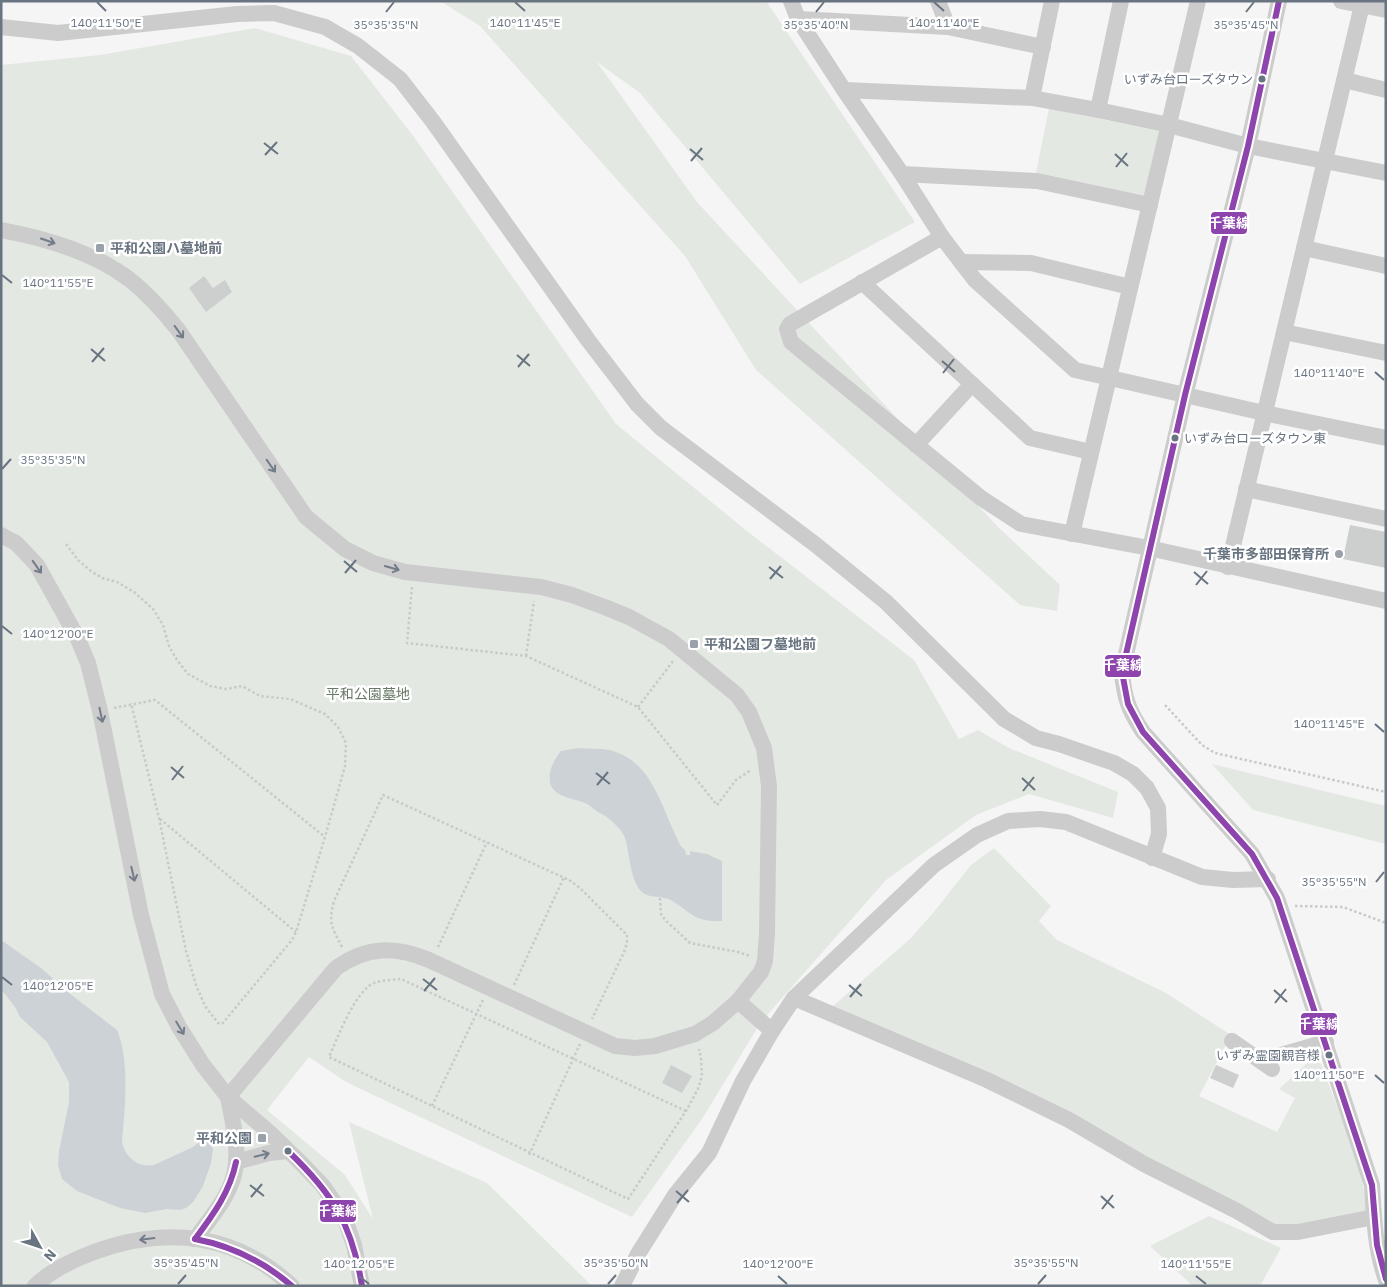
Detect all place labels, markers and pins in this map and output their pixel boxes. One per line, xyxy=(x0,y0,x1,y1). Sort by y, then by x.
place label: いずみ台ローズタウン xyxy=(1124,71,1253,88)
marker: いずみ台ローズタウン xyxy=(1257,74,1267,84)
place label: 平和公園ハ墓地前 xyxy=(110,239,222,257)
marker: 平和公園ハ墓地前 xyxy=(94,242,106,254)
place label: いずみ台ローズタウン東 xyxy=(1184,430,1326,447)
marker: いずみ台ローズタウン東 xyxy=(1170,433,1180,443)
place label: 千葉市多部田保育所 xyxy=(1203,545,1329,563)
marker: 千葉市多部田保育所 xyxy=(1333,548,1345,560)
place label: 平和公園フ墓地前 xyxy=(704,635,816,653)
marker: 平和公園フ墓地前 xyxy=(688,638,700,650)
place label: いずみ霊園観音様 xyxy=(1216,1047,1320,1064)
marker: いずみ霊園観音様 xyxy=(1324,1050,1334,1060)
place label: 平和公園 xyxy=(196,1129,252,1147)
marker: 平和公園 xyxy=(256,1132,268,1144)
unlabelled marker xyxy=(283,1146,293,1156)

